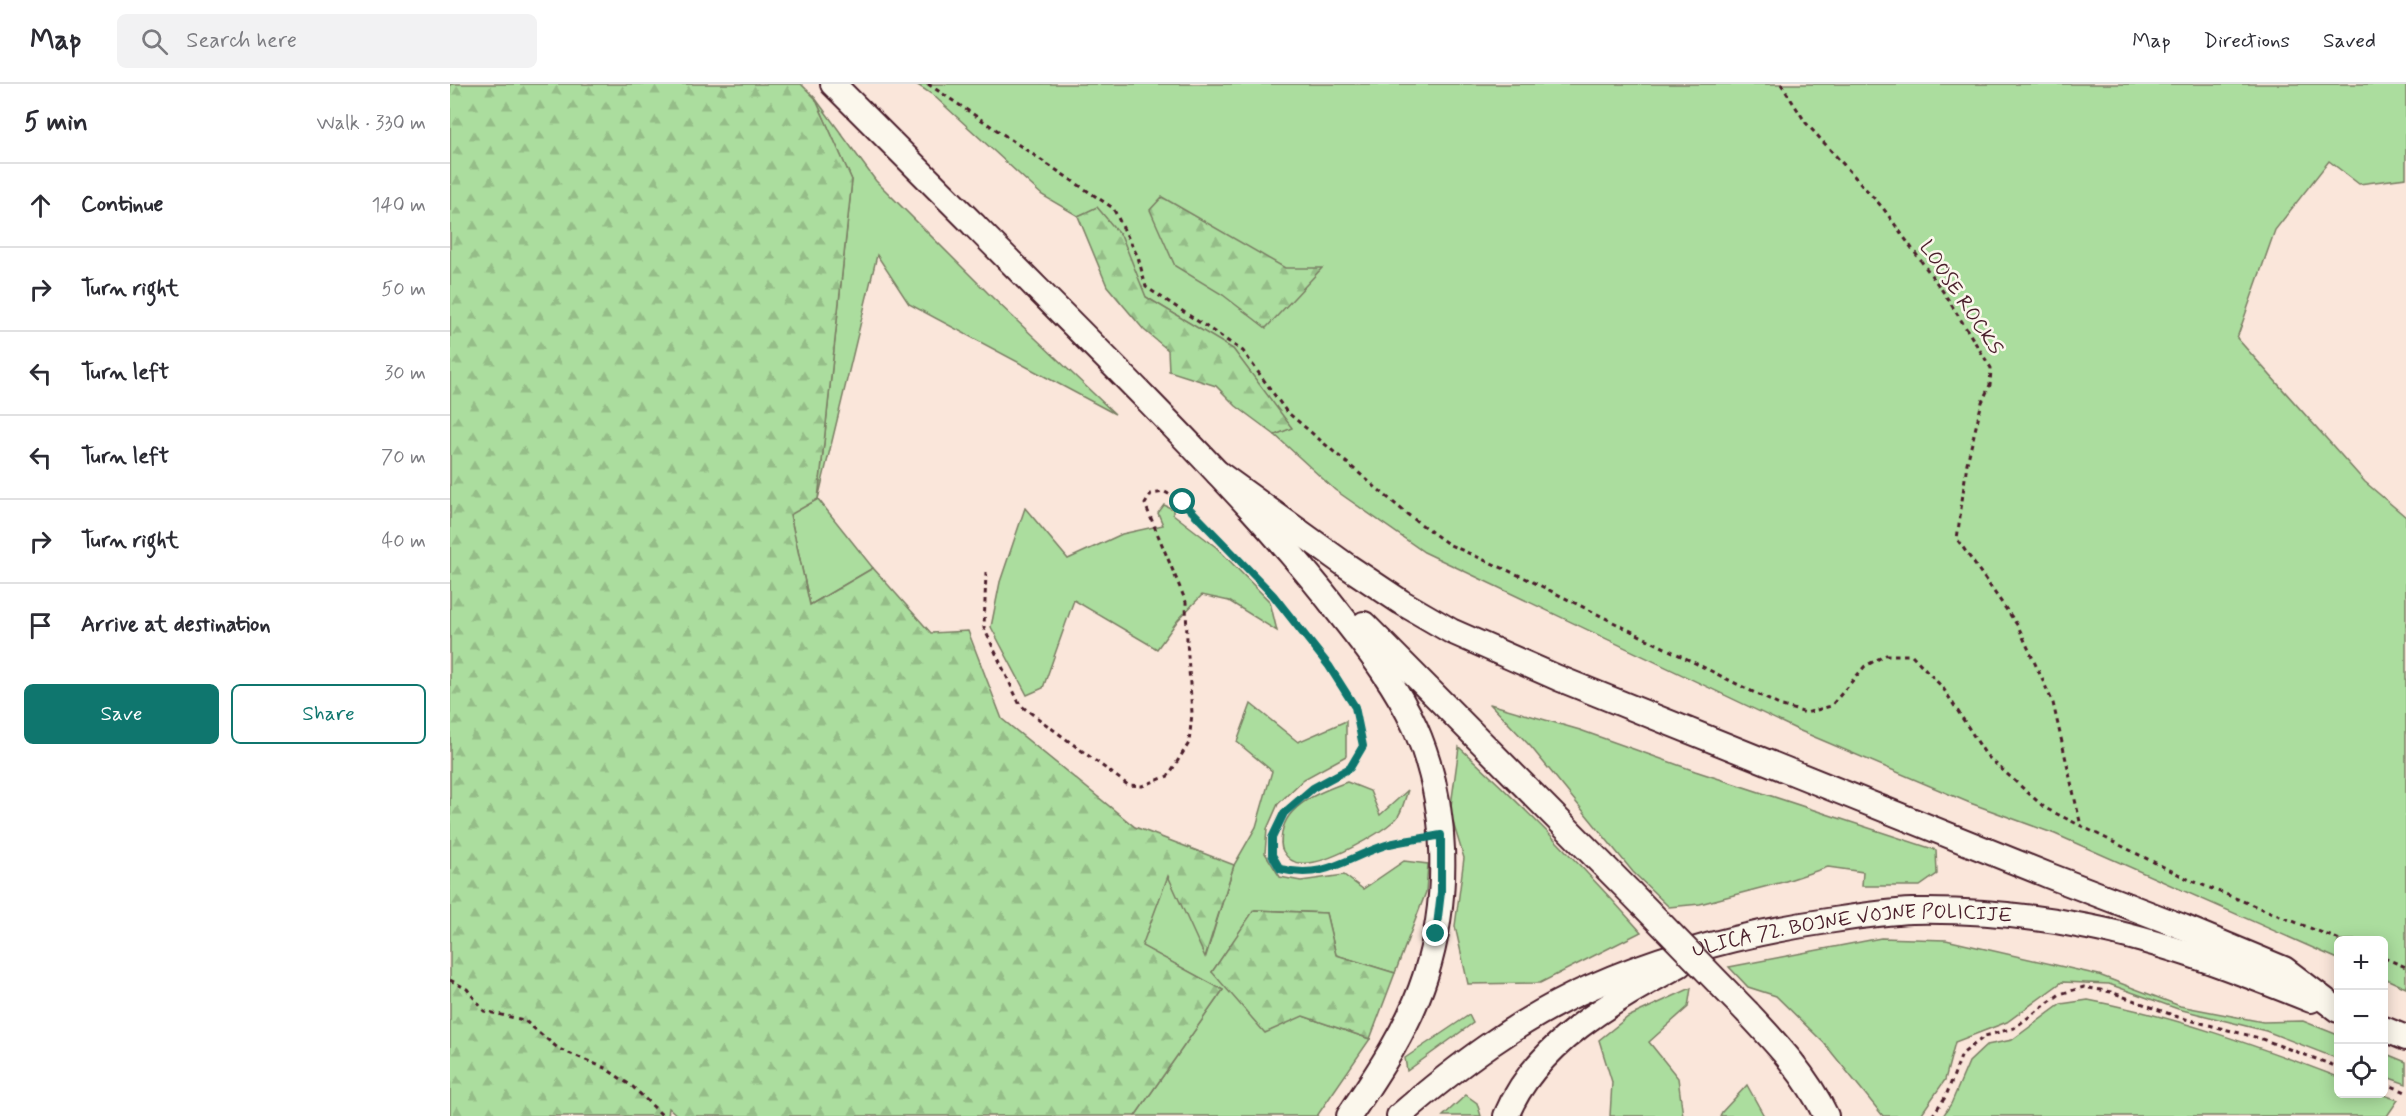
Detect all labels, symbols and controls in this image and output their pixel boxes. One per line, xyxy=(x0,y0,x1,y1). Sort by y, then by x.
search box xyxy=(117,14,537,68)
text: Map xyxy=(30,23,81,60)
icon: search xyxy=(138,25,171,58)
text: Search here xyxy=(186,27,297,55)
text: Map xyxy=(2132,27,2171,55)
text: Directions xyxy=(2204,27,2290,55)
text: Saved xyxy=(2323,27,2376,55)
text: 5 min xyxy=(24,106,88,140)
text: Walk · 330 m xyxy=(317,110,426,137)
icon: ahead xyxy=(24,189,57,222)
text: Continue xyxy=(81,191,163,219)
text: 140 m xyxy=(372,192,426,219)
street label: LOOSE ROCKS xyxy=(1913,235,2009,360)
icon: right xyxy=(24,273,57,306)
text: Turn right xyxy=(81,275,179,303)
text: 50 m xyxy=(381,276,426,303)
icon: left xyxy=(24,357,57,390)
text: Turn left xyxy=(81,359,169,387)
text: 30 m xyxy=(384,360,426,387)
icon: left xyxy=(24,441,57,474)
text: Turn left xyxy=(81,443,169,471)
text: 70 m xyxy=(381,444,426,471)
route start xyxy=(1169,488,1195,514)
icon: right xyxy=(24,525,57,558)
text: Turn right xyxy=(81,527,179,555)
text: 40 m xyxy=(382,528,426,555)
icon: arrive xyxy=(24,609,57,642)
text: Arrive at destination xyxy=(81,611,271,639)
button: Save xyxy=(24,684,219,744)
button: Share xyxy=(231,684,426,744)
street label: ULICA 72. BOJNE VOJNE POLICIJE xyxy=(1689,899,2013,965)
route end xyxy=(1422,920,1448,946)
map controls xyxy=(2334,936,2388,1098)
button: + xyxy=(2334,936,2388,990)
button: − xyxy=(2334,990,2388,1044)
button: locate xyxy=(2334,1044,2388,1098)

